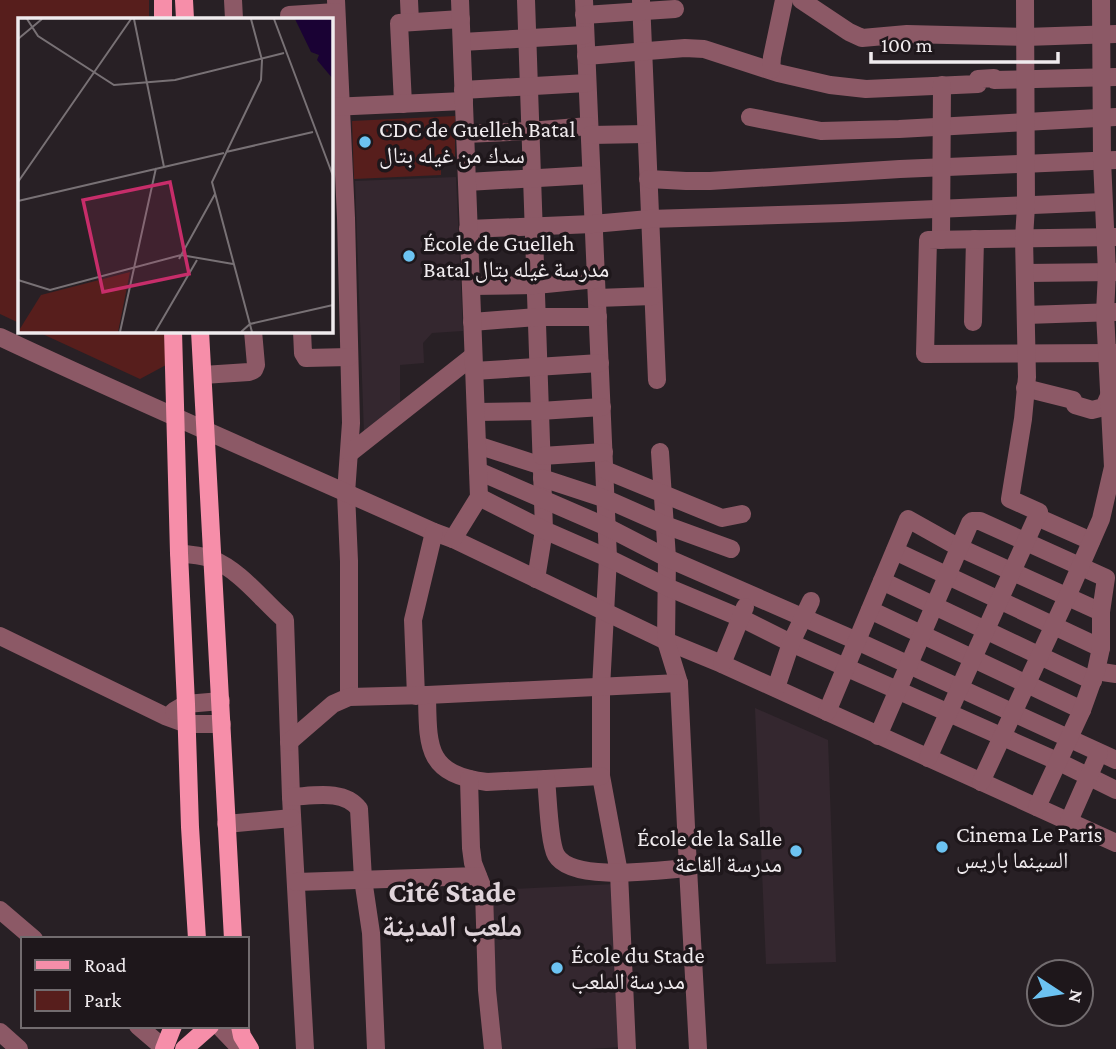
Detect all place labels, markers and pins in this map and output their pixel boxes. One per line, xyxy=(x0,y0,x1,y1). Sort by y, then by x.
place label: CDC de Guelleh Batal سدك من غيله بتال xyxy=(379,116,575,169)
marker: CDC de Guelleh Batal سدك من غيله بتال xyxy=(357,134,373,150)
place label: École de Guelleh Batal مدرسة غيله بتال xyxy=(423,230,609,283)
marker: École de Guelleh Batal مدرسة غيله بتال xyxy=(401,248,417,264)
place label: Cinema Le Paris السينما باريس xyxy=(956,821,1102,874)
place label: École de la Salle مدرسة القاعة xyxy=(637,825,782,877)
marker: Cinema Le Paris السينما باريس xyxy=(934,839,950,855)
marker: École de la Salle مدرسة القاعة xyxy=(788,843,804,859)
place label: École du Stade مدرسة الملعب xyxy=(571,942,705,995)
marker: École du Stade مدرسة الملعب xyxy=(549,960,565,976)

